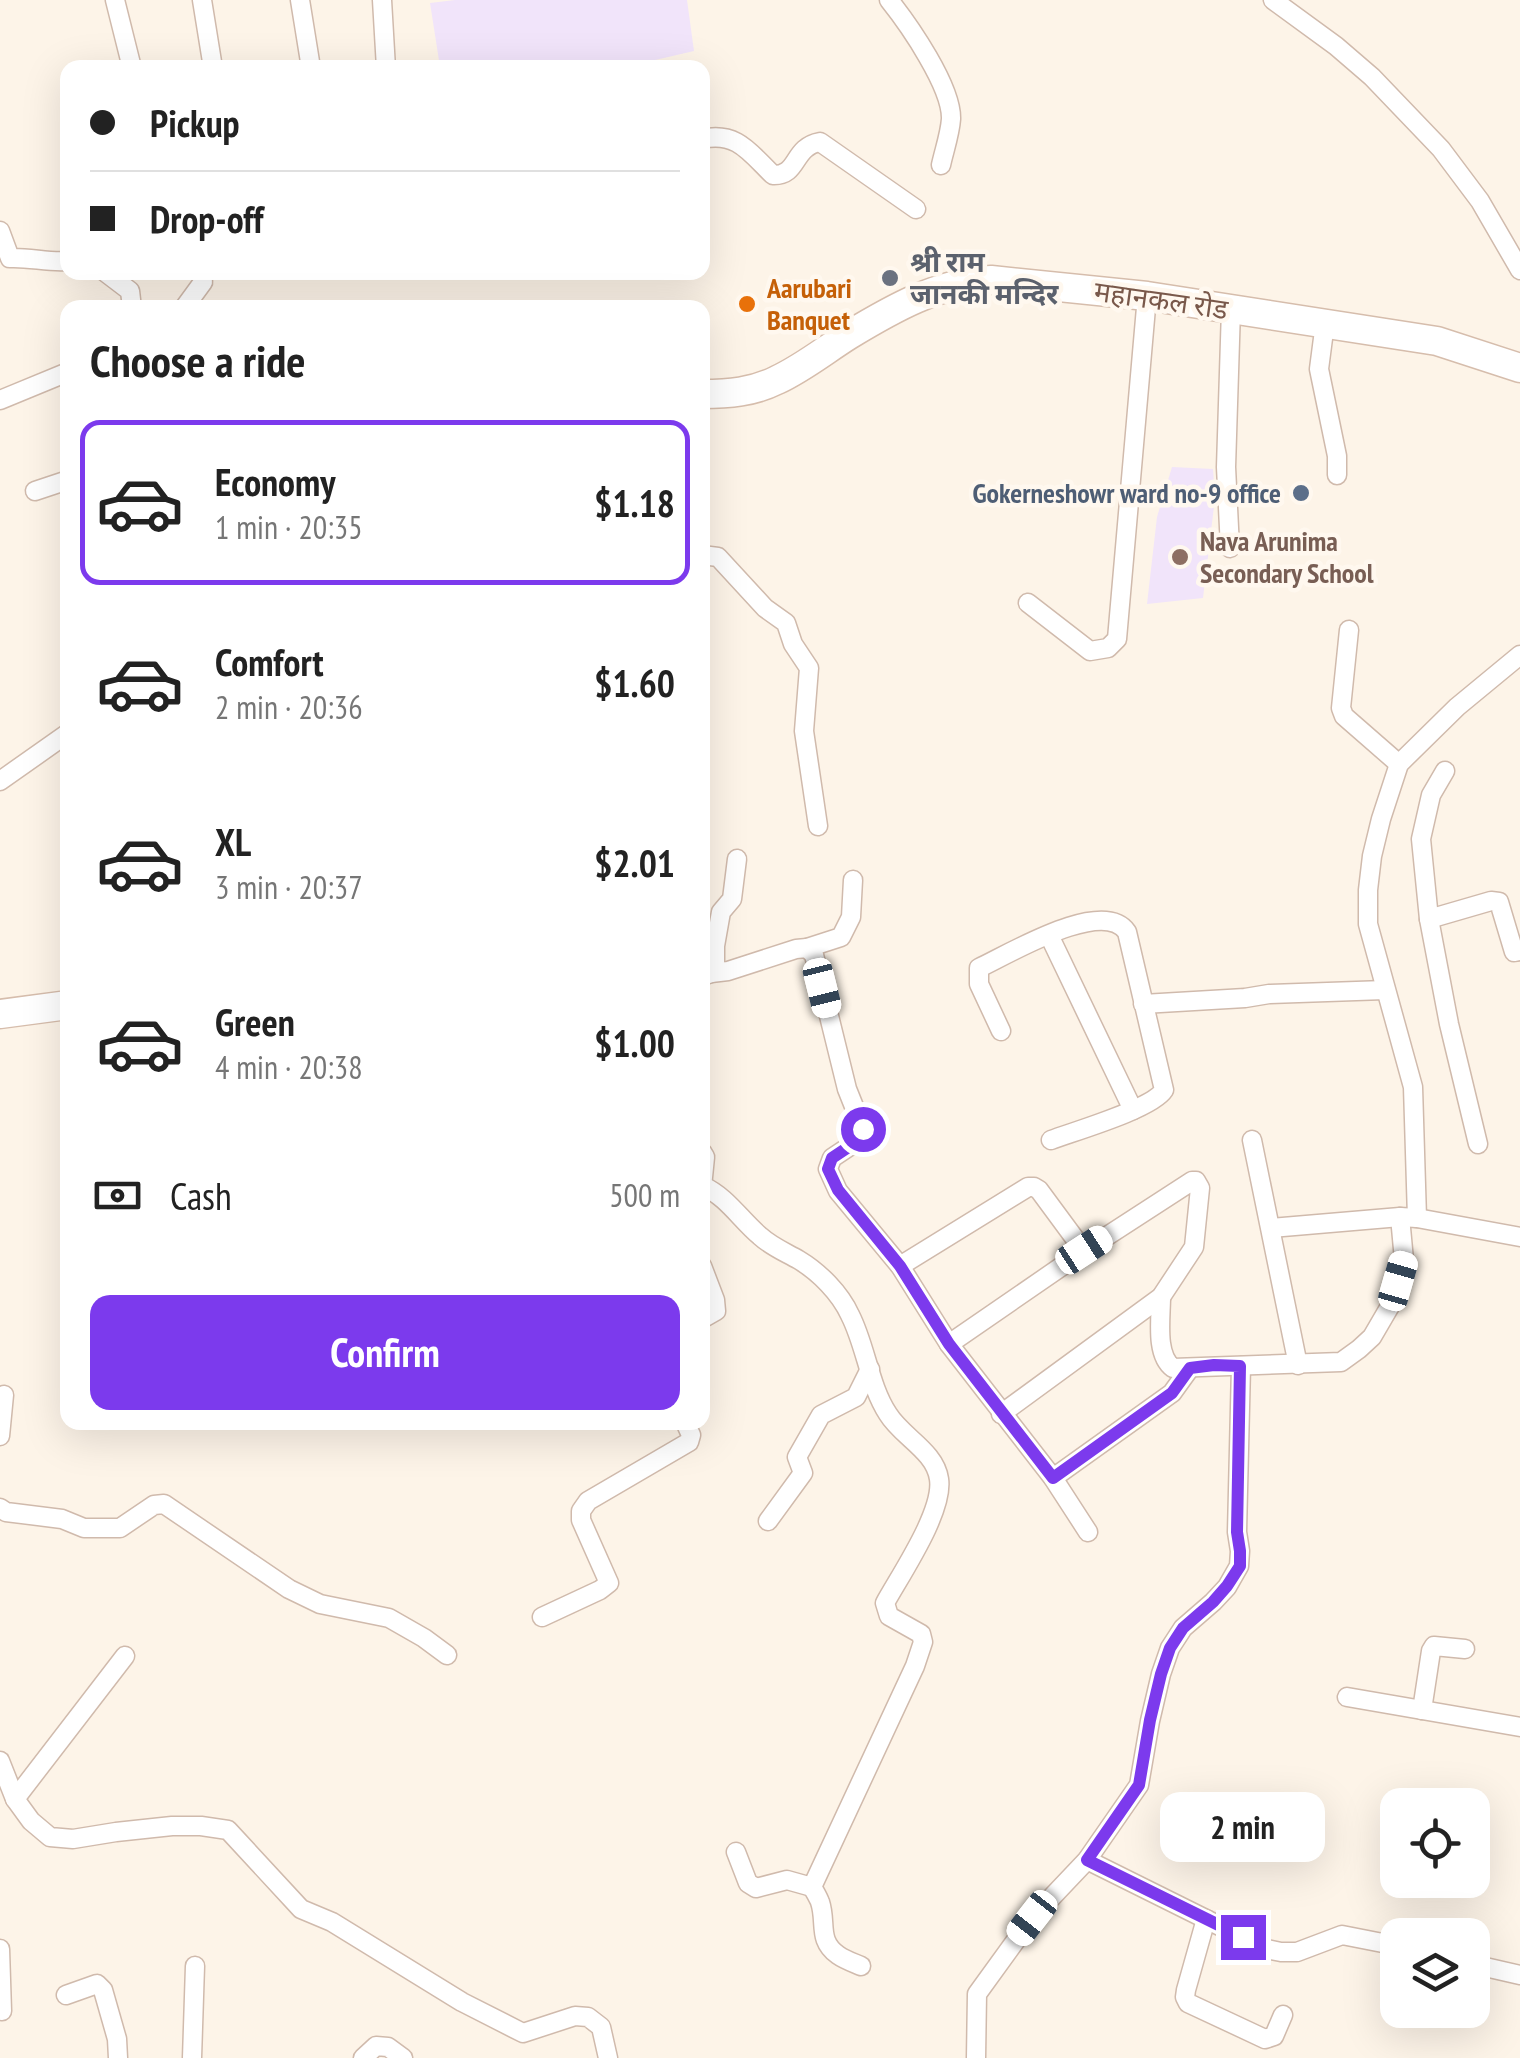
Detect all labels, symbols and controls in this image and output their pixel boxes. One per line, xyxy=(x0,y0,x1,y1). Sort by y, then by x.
text: Pickup xyxy=(150,98,240,147)
text: Drop-off xyxy=(150,194,264,243)
place label: श्री राम जानकी मन्दिर xyxy=(910,243,1059,312)
marker: श्री राम जानकी मन्दिर xyxy=(879,267,901,289)
place label: Aarubari Banquet xyxy=(766,269,852,338)
street label: महानकल रोड xyxy=(1092,272,1231,327)
marker: Aarubari Banquet xyxy=(736,293,758,315)
text: Choose a ride xyxy=(90,331,305,389)
text: Economy xyxy=(215,457,335,506)
icon: car xyxy=(95,458,185,548)
place label: Gokerneshowr ward no-9 office xyxy=(972,474,1281,511)
text: $1.18 xyxy=(594,478,675,527)
marker: Gokerneshowr ward no-9 office xyxy=(1290,482,1312,504)
text: 1 min · 20:35 xyxy=(215,506,363,548)
place label: Nava Arunima Secondary School xyxy=(1200,522,1374,591)
marker: Nava Arunima Secondary School xyxy=(1169,546,1191,568)
text: Comfort xyxy=(215,637,324,686)
icon: car xyxy=(95,638,185,728)
text: $1.60 xyxy=(594,658,675,707)
text: 2 min · 20:36 xyxy=(215,686,363,728)
text: XL xyxy=(215,817,251,866)
icon: car xyxy=(95,818,185,908)
text: $2.01 xyxy=(594,838,675,887)
text: 3 min · 20:37 xyxy=(215,866,363,908)
car xyxy=(800,955,844,1021)
text: Green xyxy=(215,997,295,1046)
icon: car xyxy=(95,998,185,1088)
text: $1.00 xyxy=(594,1018,675,1067)
text: 4 min · 20:38 xyxy=(215,1046,363,1088)
route start xyxy=(841,1107,886,1152)
icon: cash xyxy=(90,1168,145,1223)
text: Cash xyxy=(170,1171,232,1220)
text: 500 m xyxy=(609,1174,680,1216)
car xyxy=(1051,1221,1117,1279)
car xyxy=(1375,1248,1421,1314)
button: Confirm xyxy=(90,1295,680,1410)
map controls xyxy=(1380,1788,1490,2028)
button: locate xyxy=(1380,1788,1490,1898)
callout: 2 min xyxy=(1160,1792,1326,1862)
text: 2 min xyxy=(1210,1806,1275,1848)
car xyxy=(1002,1885,1062,1951)
route end xyxy=(1221,1915,1266,1960)
button: layers xyxy=(1380,1918,1490,2028)

